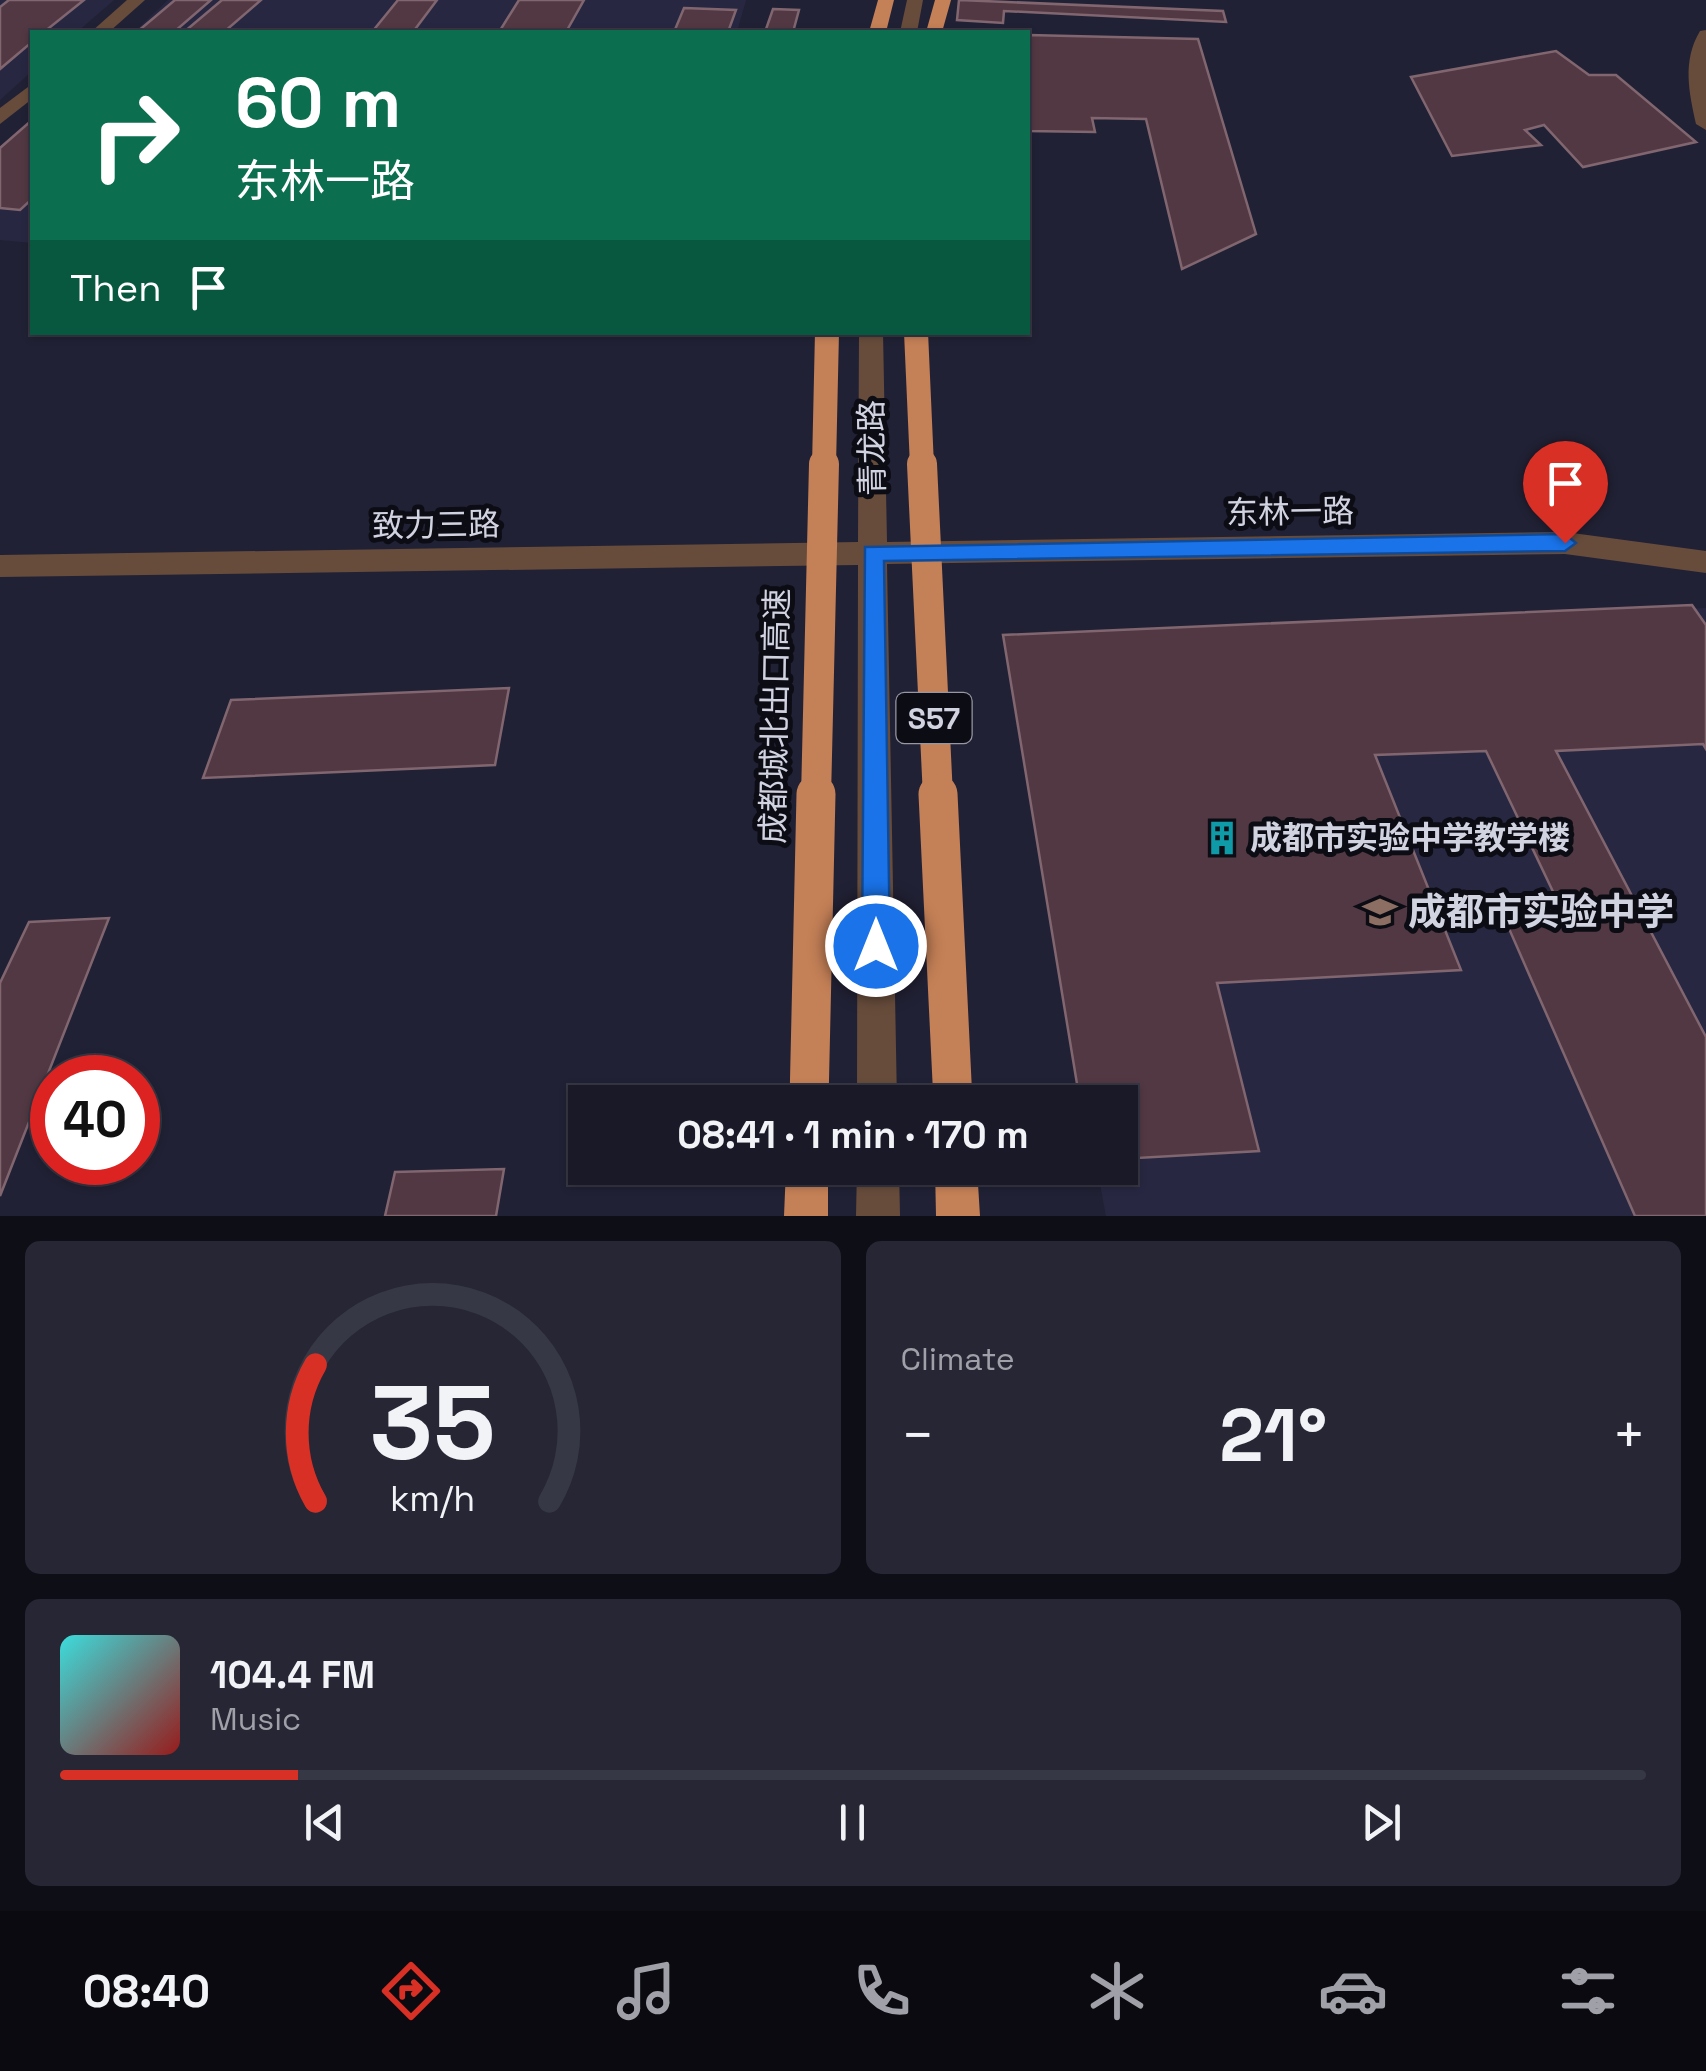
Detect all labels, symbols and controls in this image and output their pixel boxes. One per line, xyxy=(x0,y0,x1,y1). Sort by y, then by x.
text: 60 m xyxy=(235,58,401,147)
icon: right xyxy=(70,70,200,200)
text: 东林一路 xyxy=(235,153,415,210)
icon: arrive xyxy=(181,260,236,315)
text: Then xyxy=(70,264,161,312)
street label: 青龙路 xyxy=(851,400,893,496)
pin xyxy=(1523,441,1608,544)
icon: arrive xyxy=(1538,456,1593,511)
street label: 东林一路 xyxy=(1226,491,1354,533)
street label: 致力三路 xyxy=(372,504,500,546)
street label: 成都城北出口高速 xyxy=(753,588,797,844)
road number: S57 xyxy=(896,693,972,743)
place label: 成都市实验中学教学楼 xyxy=(1250,818,1570,858)
building icon: 成都市实验中学教学楼 xyxy=(1203,819,1241,857)
place label: 成都市实验中学 xyxy=(1408,888,1674,936)
school or university icon: 成都市实验中学 xyxy=(1361,893,1399,931)
position arrow xyxy=(824,894,928,998)
speed limit sign: 40 xyxy=(30,1055,160,1185)
text: 08:41 · 1 min · 170 m xyxy=(677,1111,1029,1159)
text: Climate xyxy=(901,1339,1015,1379)
text: 35 xyxy=(370,1357,496,1489)
text: 21° xyxy=(1219,1387,1327,1483)
text: − xyxy=(901,1400,935,1470)
text: + xyxy=(1612,1400,1646,1470)
text: km/h xyxy=(390,1476,475,1521)
text: 104.4 FM xyxy=(210,1651,375,1699)
text: Music xyxy=(210,1699,301,1739)
icon: previous xyxy=(297,1795,352,1850)
icon: pause xyxy=(825,1795,880,1850)
icon: next xyxy=(1354,1795,1409,1850)
icon: directions xyxy=(376,1956,446,2026)
icon: music xyxy=(611,1956,681,2026)
icon: phone xyxy=(847,1956,917,2026)
icon: climate xyxy=(1082,1956,1152,2026)
icon: car xyxy=(1318,1956,1388,2026)
icon: filters xyxy=(1553,1956,1623,2026)
text: 08:40 xyxy=(83,1963,210,2020)

